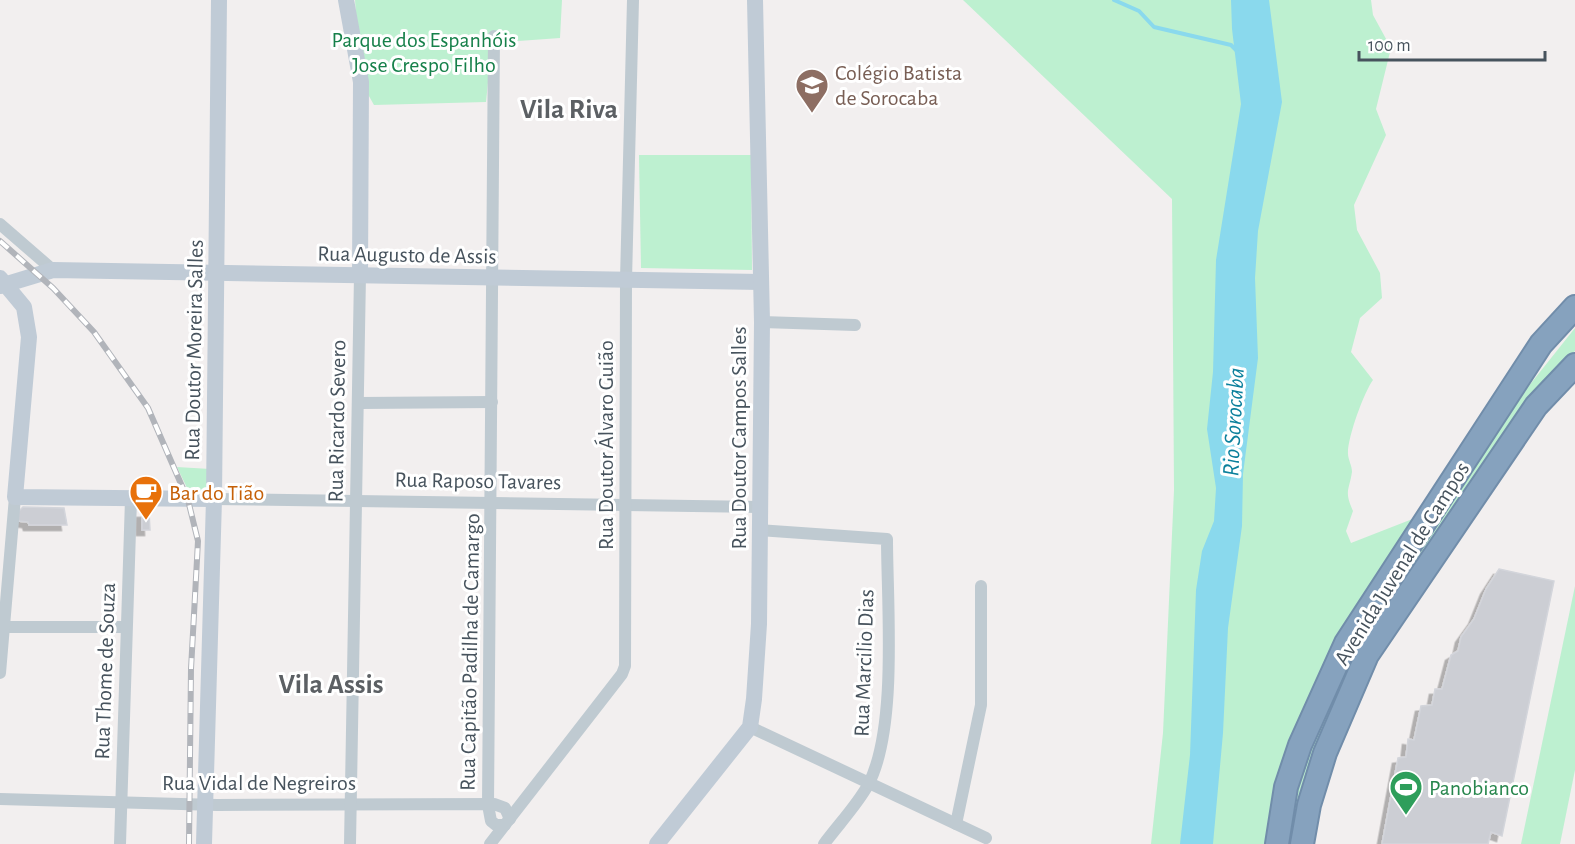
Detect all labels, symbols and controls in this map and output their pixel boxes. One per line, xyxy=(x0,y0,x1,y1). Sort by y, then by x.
scale bar xyxy=(1359,24,1545,62)
park label: Parque dos Espanhóis Jose Crespo Filho xyxy=(332,29,517,76)
text: 100 m xyxy=(1368,37,1411,55)
place label: Colégio Batista de Sorocaba xyxy=(835,62,962,109)
school or university icon: Colégio Batista de Sorocaba xyxy=(794,67,830,114)
district label: Vila Riva xyxy=(520,96,618,124)
street label: Rua Doutor Moreira Salles xyxy=(181,239,207,461)
street label: Rua Augusto de Assis xyxy=(317,242,497,268)
street label: Rua Doutor Campos Salles xyxy=(728,326,750,550)
street label: Rua Ricardo Severo xyxy=(325,340,349,502)
street label: Rua Doutor Álvaro Guião xyxy=(594,340,617,550)
water label: Rio Sorocaba xyxy=(1219,367,1249,477)
street label: Avenida Juvenal de Campos xyxy=(1330,458,1473,669)
street label: Rua Raposo Tavares xyxy=(394,469,562,493)
cafe icon: Bar do Tião xyxy=(128,474,164,521)
place label: Bar do Tião xyxy=(169,482,264,504)
street label: Rua Capitão Padilha de Camargo xyxy=(457,513,483,791)
street label: Rua Thome de Souza xyxy=(91,582,119,760)
street label: Rua Marcilio Dias xyxy=(850,589,878,737)
district label: Vila Assis xyxy=(278,671,384,699)
sports icon: Panobianco xyxy=(1388,769,1424,816)
street label: Rua Vidal de Negreiros xyxy=(162,772,356,794)
place label: Panobianco xyxy=(1429,777,1529,799)

